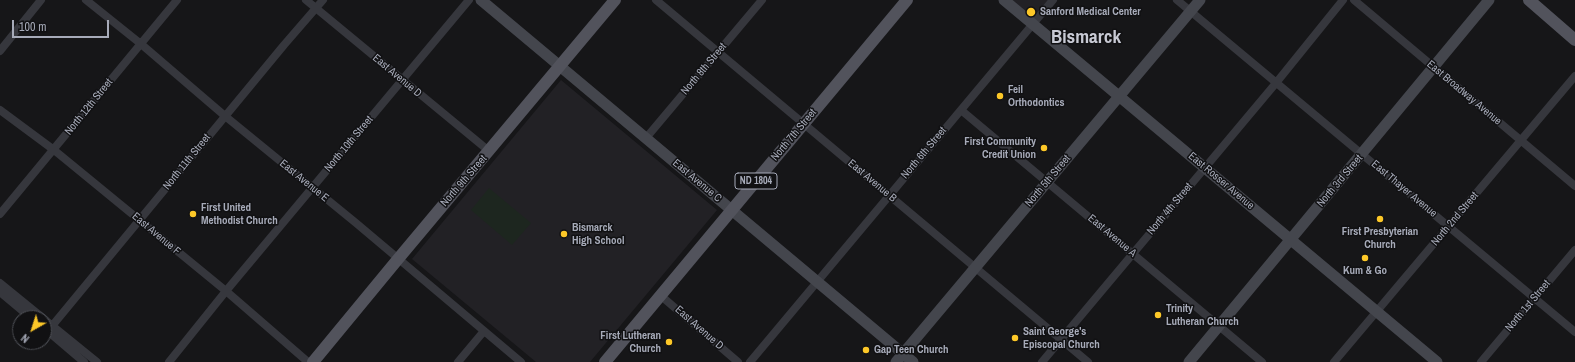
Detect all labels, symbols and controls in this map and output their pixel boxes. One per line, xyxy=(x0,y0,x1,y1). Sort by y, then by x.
place label: Sanford Medical Center xyxy=(1040,5,1141,19)
marker: Sanford Medical Center xyxy=(1025,6,1037,18)
scale bar xyxy=(14,12,111,38)
text: 100 m xyxy=(19,19,46,35)
district label: Bismarck xyxy=(1051,27,1121,49)
street label: North 8th Street xyxy=(678,40,730,98)
street label: East Avenue D xyxy=(370,52,424,100)
street label: East Broadway Avenue xyxy=(1424,58,1504,128)
street label: North 12th Street xyxy=(62,76,116,138)
place label: Feil Orthodontics xyxy=(1008,83,1065,109)
marker: Feil Orthodontics xyxy=(995,91,1005,101)
street label: North 7th Street xyxy=(768,106,820,164)
street label: North 10th Street xyxy=(322,113,376,175)
street label: North 6th Street xyxy=(898,124,950,182)
street label: North 11th Street xyxy=(160,131,214,193)
place label: First Community Credit Union xyxy=(964,135,1036,161)
marker: First Community Credit Union xyxy=(1039,143,1049,153)
street label: East Rosser Avenue xyxy=(1185,150,1257,212)
street label: North 5th Street xyxy=(1022,152,1074,210)
street label: North 3rd Street xyxy=(1314,152,1366,210)
street label: North 9th Street xyxy=(438,153,490,209)
street label: East Avenue E xyxy=(277,157,331,205)
street label: East Avenue C xyxy=(670,157,724,205)
street label: East Avenue B xyxy=(845,157,899,205)
street label: East Thayer Avenue xyxy=(1369,158,1439,220)
road number: ND 1804 xyxy=(735,173,777,189)
street label: North 4th Street xyxy=(1144,180,1196,238)
street label: North 2nd Street xyxy=(1429,189,1481,249)
place label: First United Methodist Church xyxy=(201,201,278,227)
marker: First United Methodist Church xyxy=(188,209,198,219)
street label: East Avenue F xyxy=(129,210,183,258)
street label: East Avenue A xyxy=(1085,212,1139,260)
marker: First Presbyterian Church xyxy=(1375,214,1385,224)
place label: Bismarck High School xyxy=(572,221,625,247)
place label: First Presbyterian Church xyxy=(1342,225,1418,251)
marker: Bismarck High School xyxy=(559,229,569,239)
marker: Kum & Go xyxy=(1360,253,1370,263)
place label: Kum & Go xyxy=(1343,264,1387,278)
street label: North 1st Street xyxy=(1503,278,1553,334)
place label: Trinity Lutheran Church xyxy=(1166,302,1239,328)
street label: East Avenue D xyxy=(672,303,726,353)
north arrow xyxy=(12,310,52,350)
marker: Trinity Lutheran Church xyxy=(1153,310,1163,320)
place label: Saint George's Episcopal Church xyxy=(1023,325,1100,351)
place label: First Lutheran Church xyxy=(600,329,661,355)
text: N xyxy=(18,331,32,346)
marker: Saint George's Episcopal Church xyxy=(1010,333,1020,343)
marker: First Lutheran Church xyxy=(664,337,674,347)
place label: Gap Teen Church xyxy=(874,343,949,357)
marker: Gap Teen Church xyxy=(861,345,871,355)

